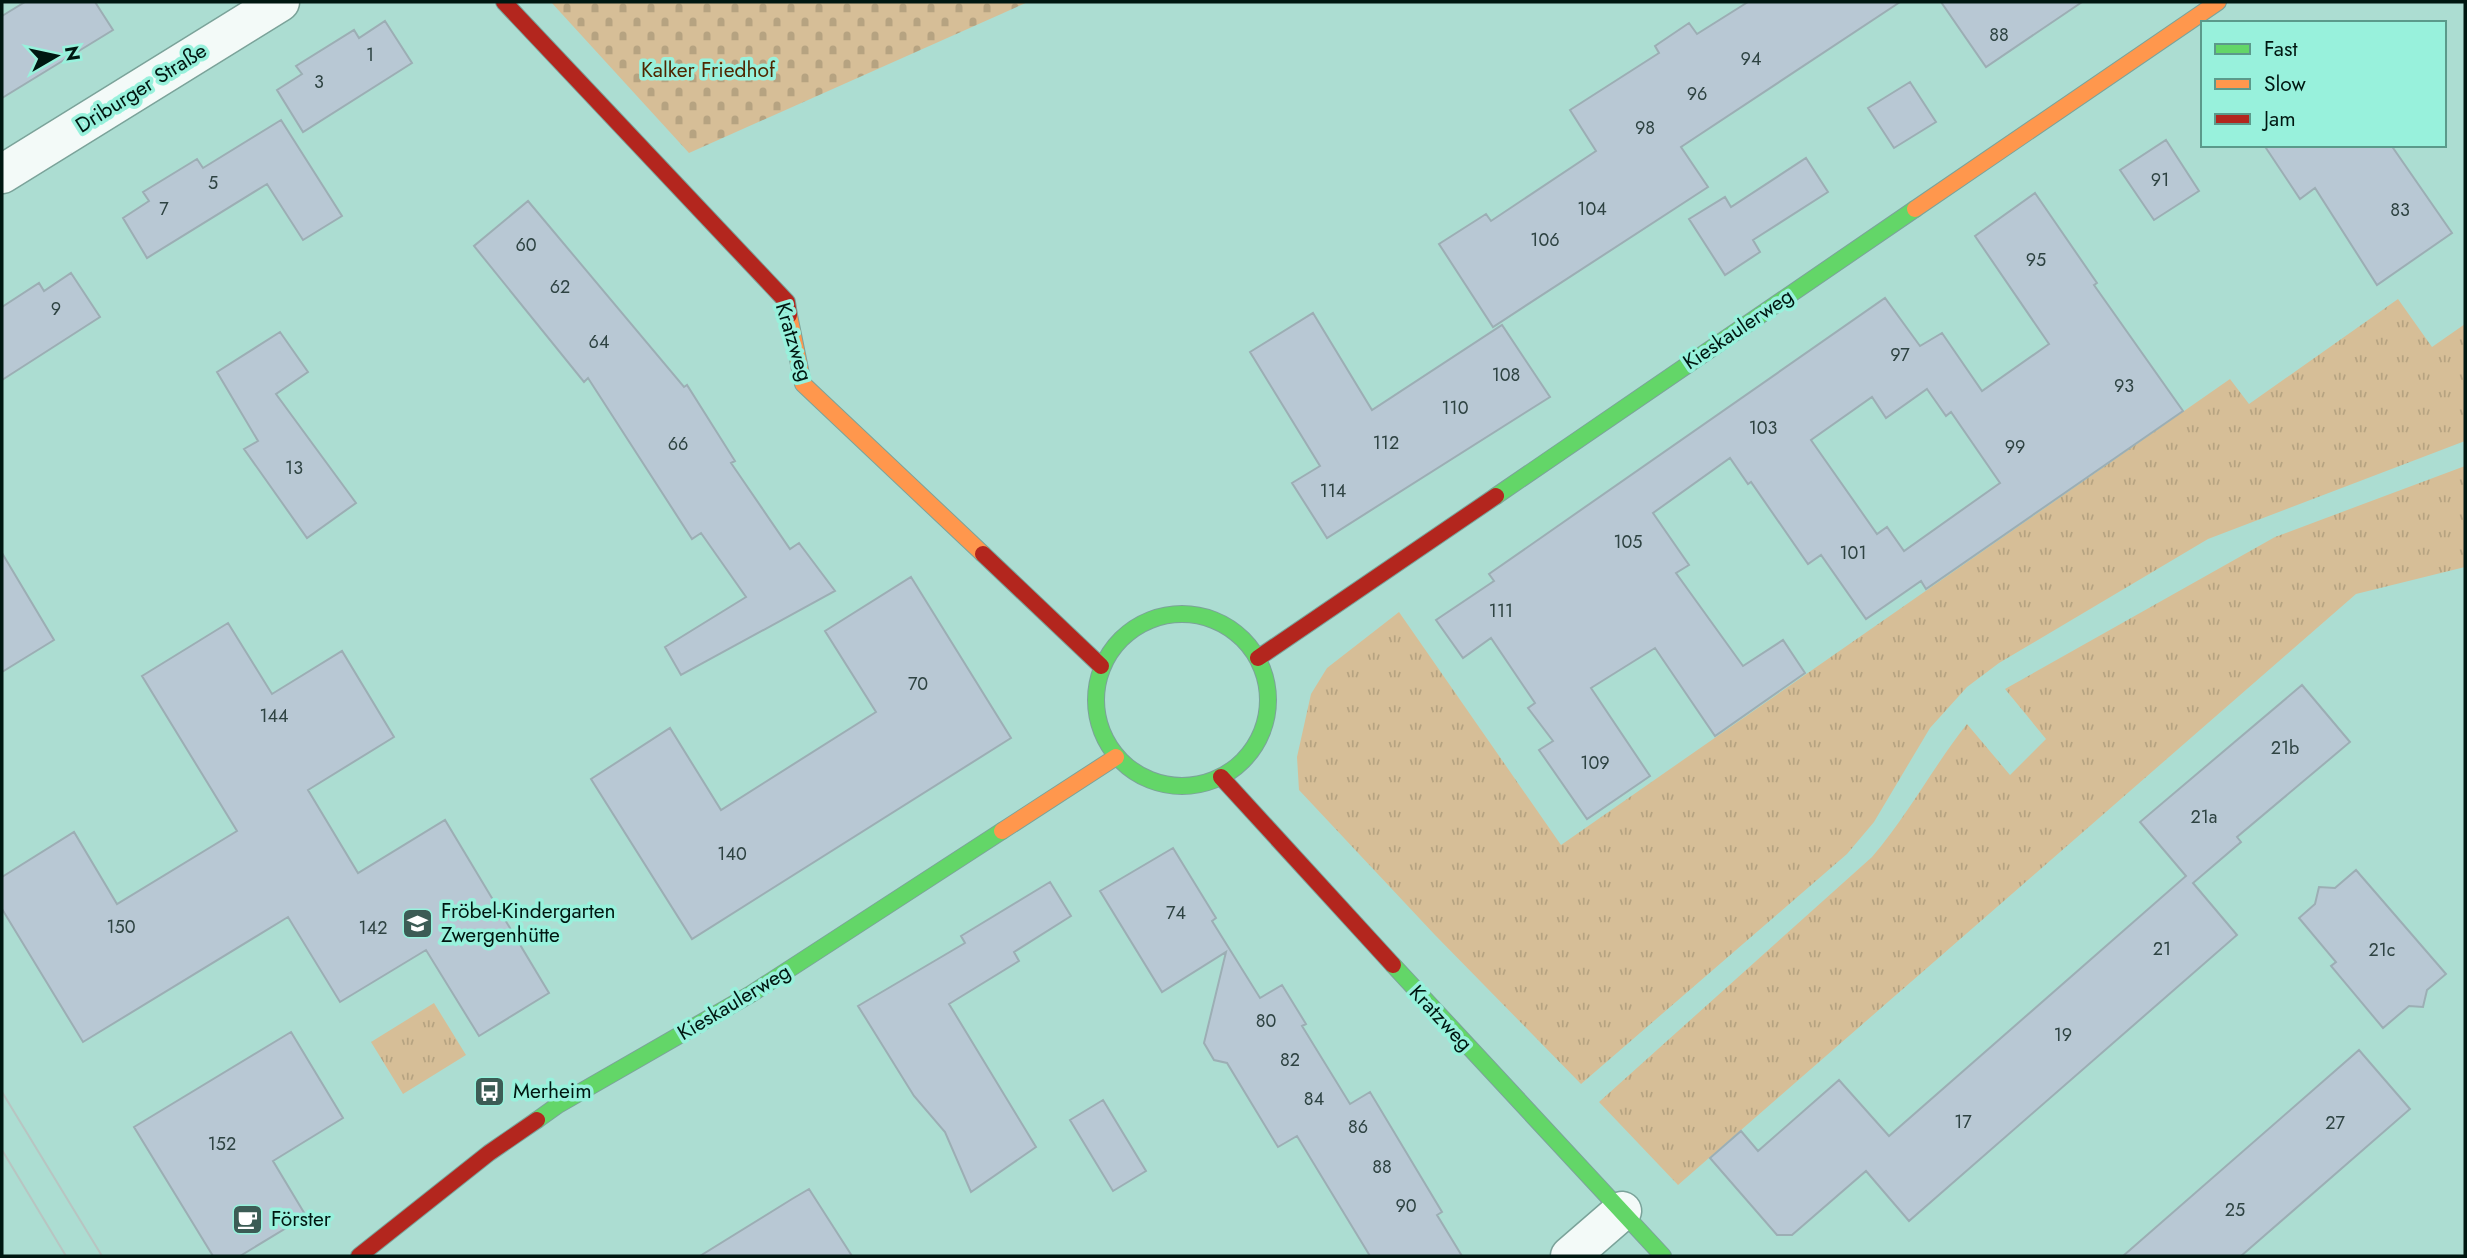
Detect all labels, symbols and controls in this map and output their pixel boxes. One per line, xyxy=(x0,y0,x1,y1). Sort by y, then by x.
north arrow xyxy=(21,21,91,91)
legend xyxy=(2201,21,2446,147)
house number: 88 xyxy=(1989,22,2009,48)
text: Fast xyxy=(2264,34,2297,64)
street label: Driburger Straße xyxy=(70,36,213,140)
house number: 1 xyxy=(366,42,374,68)
text: N xyxy=(58,44,87,63)
house number: 94 xyxy=(1741,46,1761,72)
park label: Kalker Friedhof xyxy=(641,55,776,85)
house number: 3 xyxy=(314,69,324,95)
text: Slow xyxy=(2264,69,2306,99)
house number: 96 xyxy=(1687,81,1707,107)
text: Jam xyxy=(2261,104,2296,134)
house number: 98 xyxy=(1635,115,1655,141)
house number: 91 xyxy=(2151,167,2169,193)
house number: 5 xyxy=(208,170,218,196)
house number: 7 xyxy=(159,196,169,222)
house number: 104 xyxy=(1577,196,1607,222)
house number: 83 xyxy=(2390,197,2410,223)
house number: 106 xyxy=(1530,227,1560,253)
house number: 60 xyxy=(515,232,537,258)
house number: 95 xyxy=(2026,247,2046,273)
house number: 62 xyxy=(550,274,570,300)
street label: Kieskaulerweg xyxy=(1677,281,1799,377)
house number: 9 xyxy=(51,296,61,322)
street label: Kratzweg xyxy=(768,299,820,385)
house number: 64 xyxy=(589,329,609,355)
house number: 97 xyxy=(1890,342,1910,368)
house number: 108 xyxy=(1492,362,1520,388)
house number: 93 xyxy=(2114,373,2134,399)
house number: 110 xyxy=(1442,395,1469,421)
house number: 103 xyxy=(1749,415,1778,441)
house number: 112 xyxy=(1373,430,1399,456)
house number: 66 xyxy=(668,431,688,457)
house number: 99 xyxy=(2005,434,2025,460)
house number: 13 xyxy=(285,455,303,481)
house number: 114 xyxy=(1320,478,1346,504)
house number: 105 xyxy=(1613,529,1643,555)
house number: 101 xyxy=(1840,540,1867,566)
house number: 111 xyxy=(1489,598,1513,624)
house number: 70 xyxy=(908,671,928,697)
house number: 144 xyxy=(259,703,289,729)
house number: 21b xyxy=(2271,735,2299,761)
house number: 109 xyxy=(1580,750,1610,776)
house number: 21a xyxy=(2191,804,2218,830)
house number: 140 xyxy=(717,841,747,867)
place label: Fröbel-Kindergarten Zwergenhütte xyxy=(441,896,616,950)
house number: 74 xyxy=(1166,900,1186,926)
school or university icon: Fröbel-Kindergarten Zwergenhütte xyxy=(401,906,435,940)
house number: 150 xyxy=(106,914,136,940)
house number: 142 xyxy=(359,915,387,941)
house number: 21 xyxy=(2153,936,2171,962)
house number: 21c xyxy=(2369,937,2395,963)
street label: Kieskaulerweg xyxy=(672,956,796,1048)
street label: Kratzweg xyxy=(1402,978,1480,1058)
house number: 80 xyxy=(1256,1008,1277,1034)
house number: 19 xyxy=(2054,1022,2072,1048)
house number: 82 xyxy=(1280,1047,1300,1073)
bus stop icon: Merheim xyxy=(473,1074,507,1108)
place label: Merheim xyxy=(513,1076,592,1106)
house number: 84 xyxy=(1304,1086,1324,1112)
house number: 17 xyxy=(1954,1109,1972,1135)
house number: 27 xyxy=(2325,1110,2345,1136)
house number: 86 xyxy=(1348,1114,1368,1140)
house number: 152 xyxy=(208,1131,236,1157)
house number: 88 xyxy=(1372,1154,1392,1180)
house number: 90 xyxy=(1395,1193,1417,1219)
house number: 25 xyxy=(2225,1197,2245,1223)
cafe icon: Förster xyxy=(231,1202,265,1236)
place label: Förster xyxy=(271,1204,332,1234)

